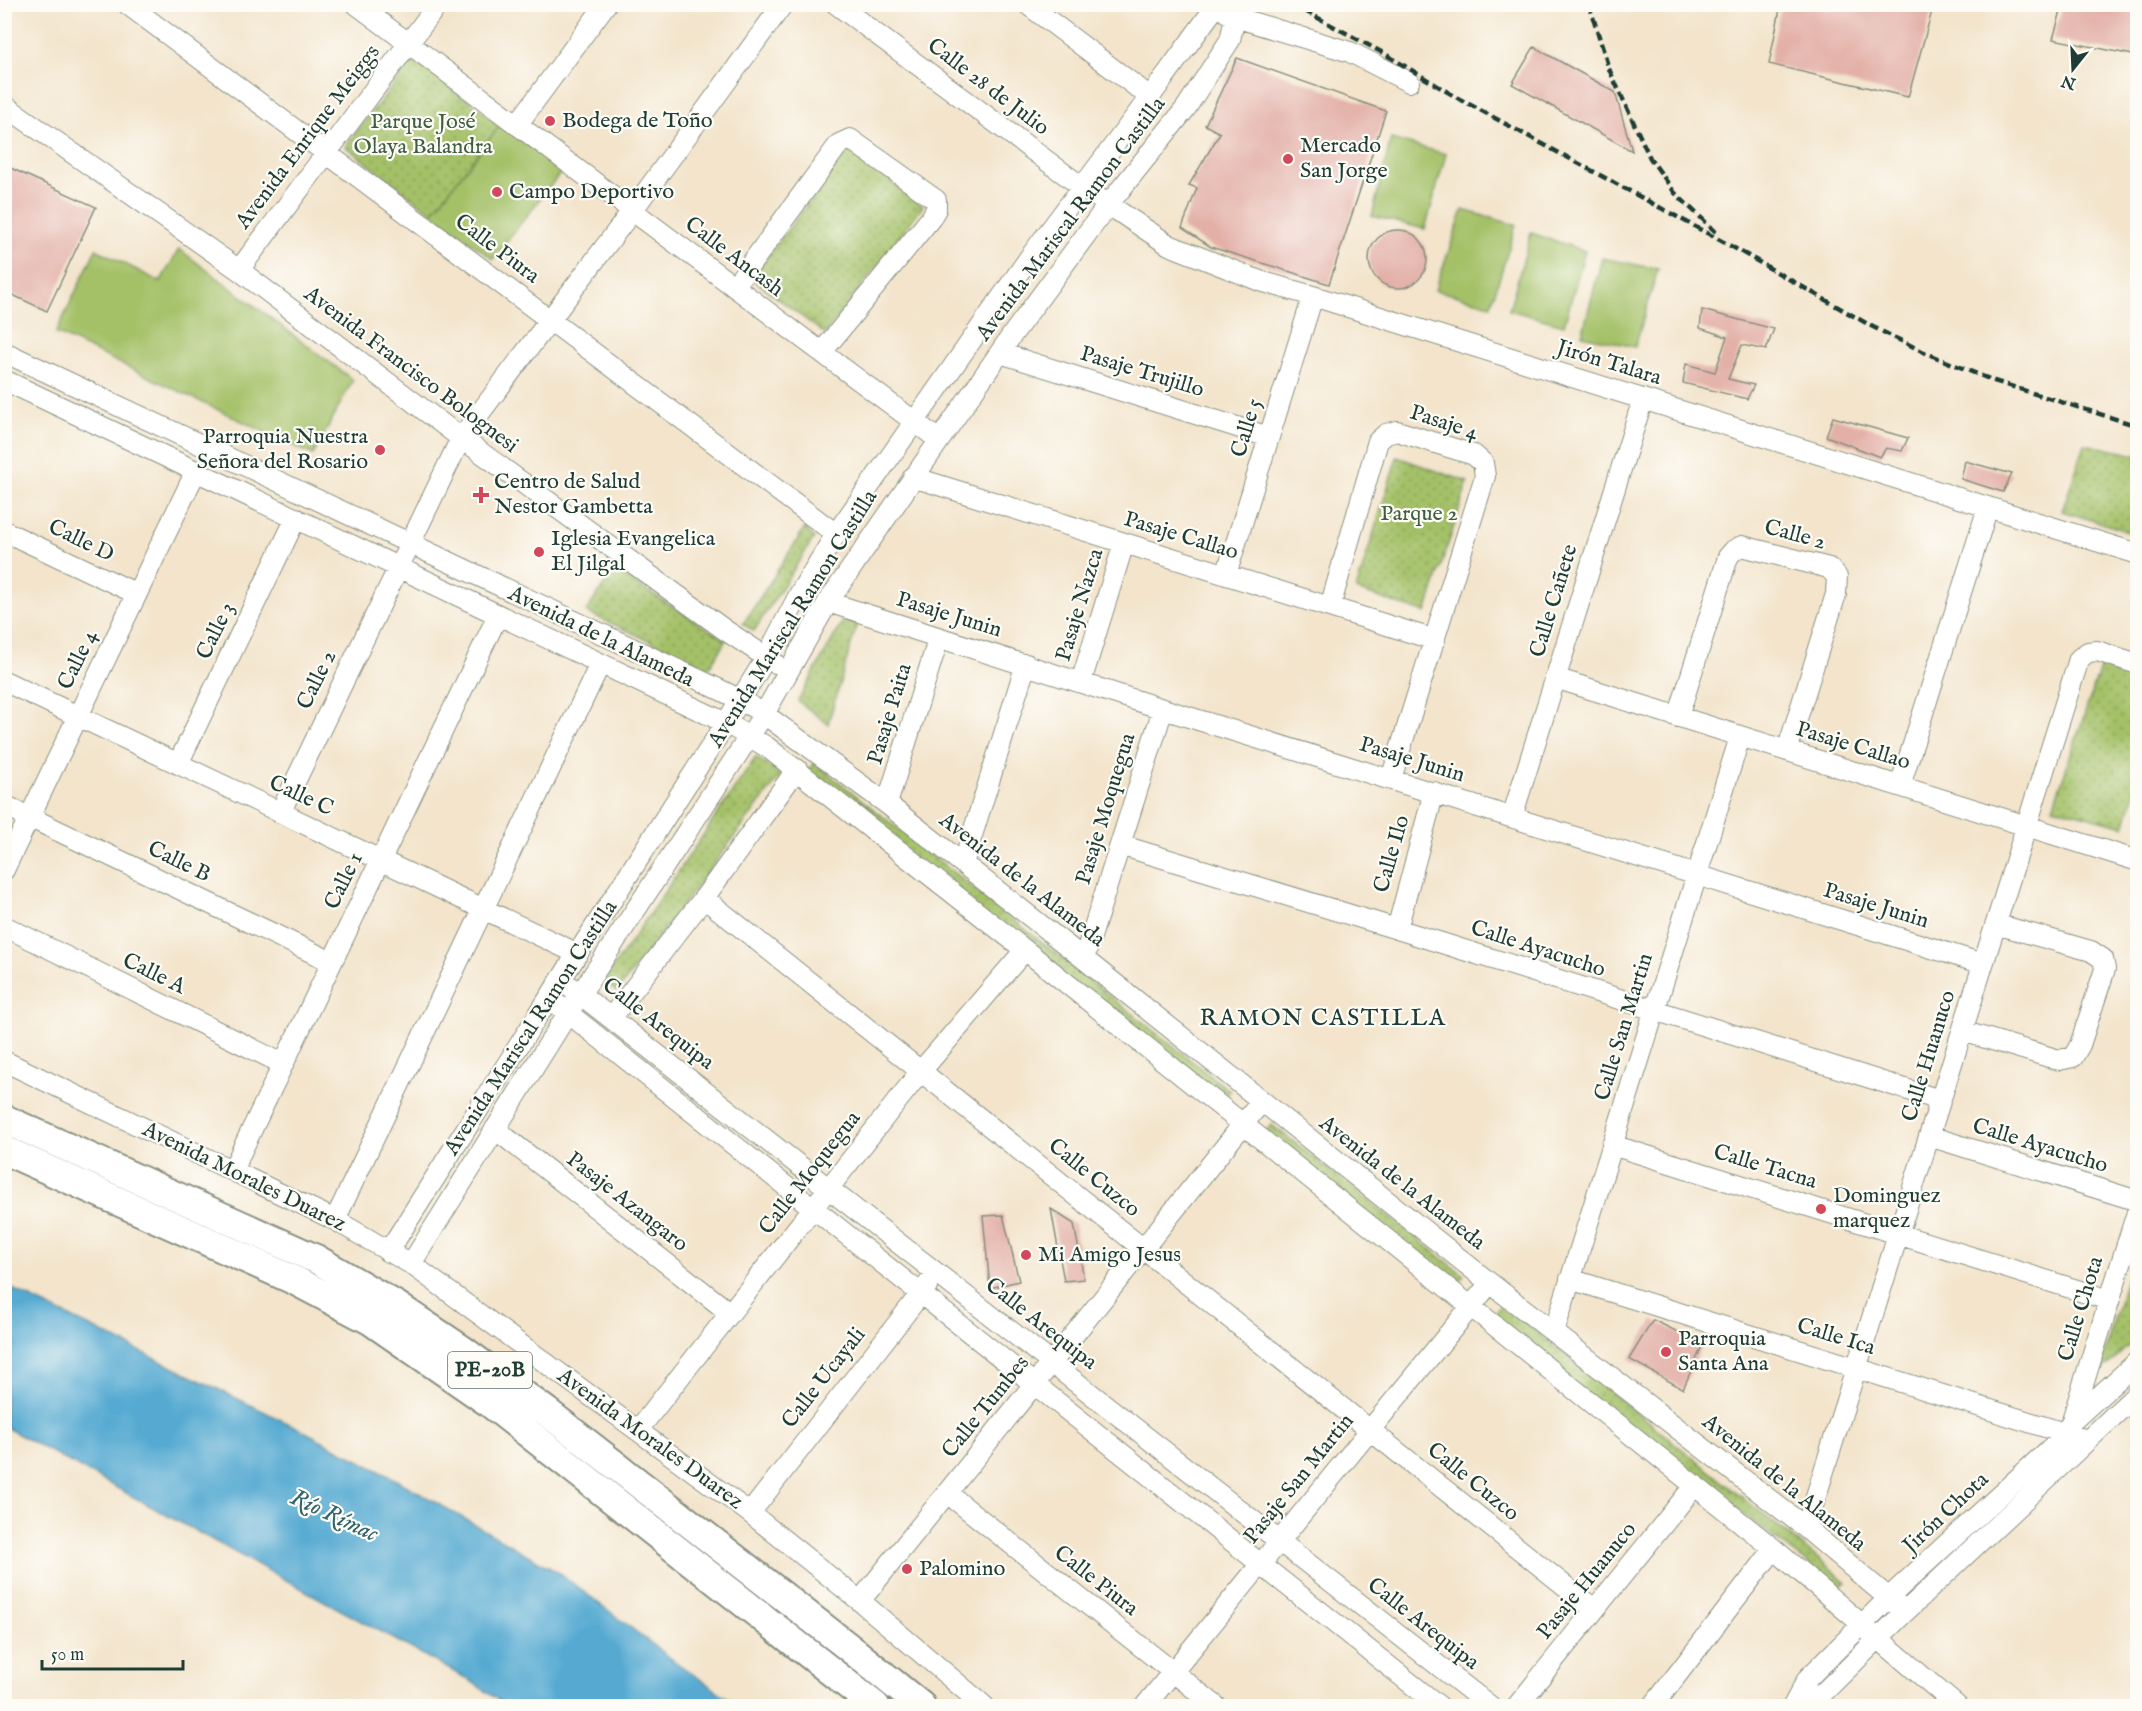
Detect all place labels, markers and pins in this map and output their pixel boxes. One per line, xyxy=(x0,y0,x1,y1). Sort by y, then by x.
place label: Bodega de Toño xyxy=(562,107,713,135)
marker: Bodega de Toño xyxy=(543,114,557,128)
place label: Mercado San Jorge xyxy=(1300,132,1388,185)
marker: Mercado San Jorge xyxy=(1281,152,1295,166)
place label: Campo Deportivo xyxy=(509,178,674,206)
marker: Campo Deportivo xyxy=(490,185,504,199)
place label: Parroquia Nuestra Señora del Rosario xyxy=(197,423,368,476)
marker: Parroquia Nuestra Señora del Rosario xyxy=(373,443,387,457)
place label: Centro de Salud Nestor Gambetta xyxy=(494,468,653,521)
marker: Centro de Salud Nestor Gambetta xyxy=(472,486,490,504)
place label: Iglesia Evangelica El Jilgal xyxy=(551,525,716,578)
marker: Iglesia Evangelica El Jilgal xyxy=(532,545,546,559)
place label: Dominguez marquez xyxy=(1833,1182,1941,1235)
marker: Dominguez marquez xyxy=(1814,1202,1828,1216)
place label: Mi Amigo Jesus xyxy=(1038,1241,1181,1269)
marker: Mi Amigo Jesus xyxy=(1019,1248,1033,1262)
place label: Parroquia Santa Ana xyxy=(1678,1325,1769,1378)
marker: Parroquia Santa Ana xyxy=(1659,1345,1673,1359)
place label: Palomino xyxy=(919,1555,1005,1583)
marker: Palomino xyxy=(900,1562,914,1576)

